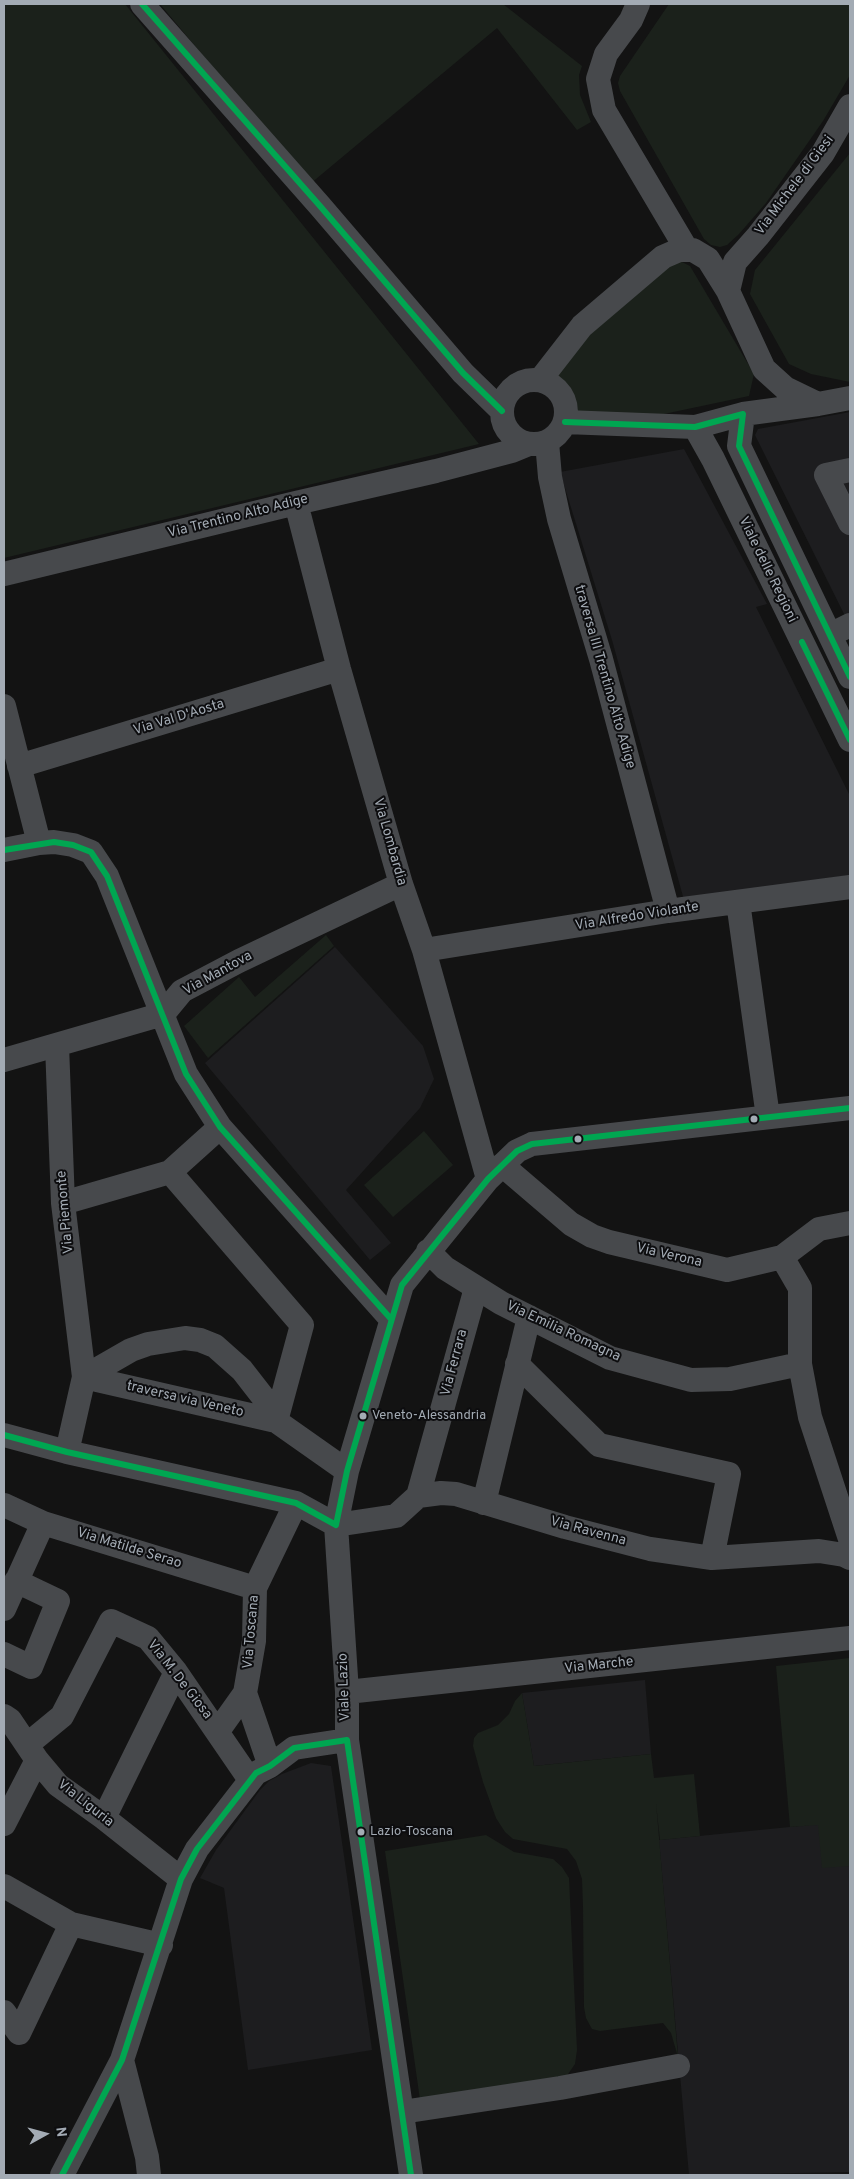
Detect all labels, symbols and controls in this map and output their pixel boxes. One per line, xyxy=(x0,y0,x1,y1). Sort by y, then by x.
street label: Via Michele di Giesi xyxy=(752,133,838,239)
street label: Via Trentino Alto Adige xyxy=(166,491,310,543)
street label: Viale delle Regioni xyxy=(734,514,800,626)
street label: traversa III Trentino Alto Adige xyxy=(570,583,638,771)
street label: Via Val D'Aosta xyxy=(131,696,227,740)
street label: Via Lombardia xyxy=(368,796,410,888)
street label: Via Alfredo Violante xyxy=(574,899,700,935)
street label: Via Mantova xyxy=(180,948,256,1000)
unlabelled marker xyxy=(749,1114,759,1124)
unlabelled marker xyxy=(573,1134,583,1144)
street label: Via Piemonte xyxy=(54,1170,78,1254)
street label: Via Verona xyxy=(634,1240,704,1272)
street label: Via Emilia Romagna xyxy=(503,1298,623,1366)
street label: Via Ferrara xyxy=(438,1328,472,1398)
street label: traversa via Veneto xyxy=(125,1378,245,1422)
place label: Veneto-Alessandria xyxy=(372,1408,486,1424)
marker: Veneto-Alessandria xyxy=(358,1411,368,1421)
street label: Via Ravenna xyxy=(548,1514,628,1550)
street label: Via Matilde Serao xyxy=(75,1525,183,1573)
street label: Via Toscana xyxy=(240,1594,264,1670)
street label: Via M. De Giosa xyxy=(143,1637,215,1723)
street label: Viale Lazio xyxy=(335,1653,355,1721)
street label: Via Marche xyxy=(564,1654,634,1678)
street label: Via Liguria xyxy=(53,1777,117,1831)
place label: Lazio-Toscana xyxy=(370,1824,453,1840)
marker: Lazio-Toscana xyxy=(356,1827,366,1837)
north arrow xyxy=(20,2109,70,2159)
text: N xyxy=(51,2126,69,2138)

